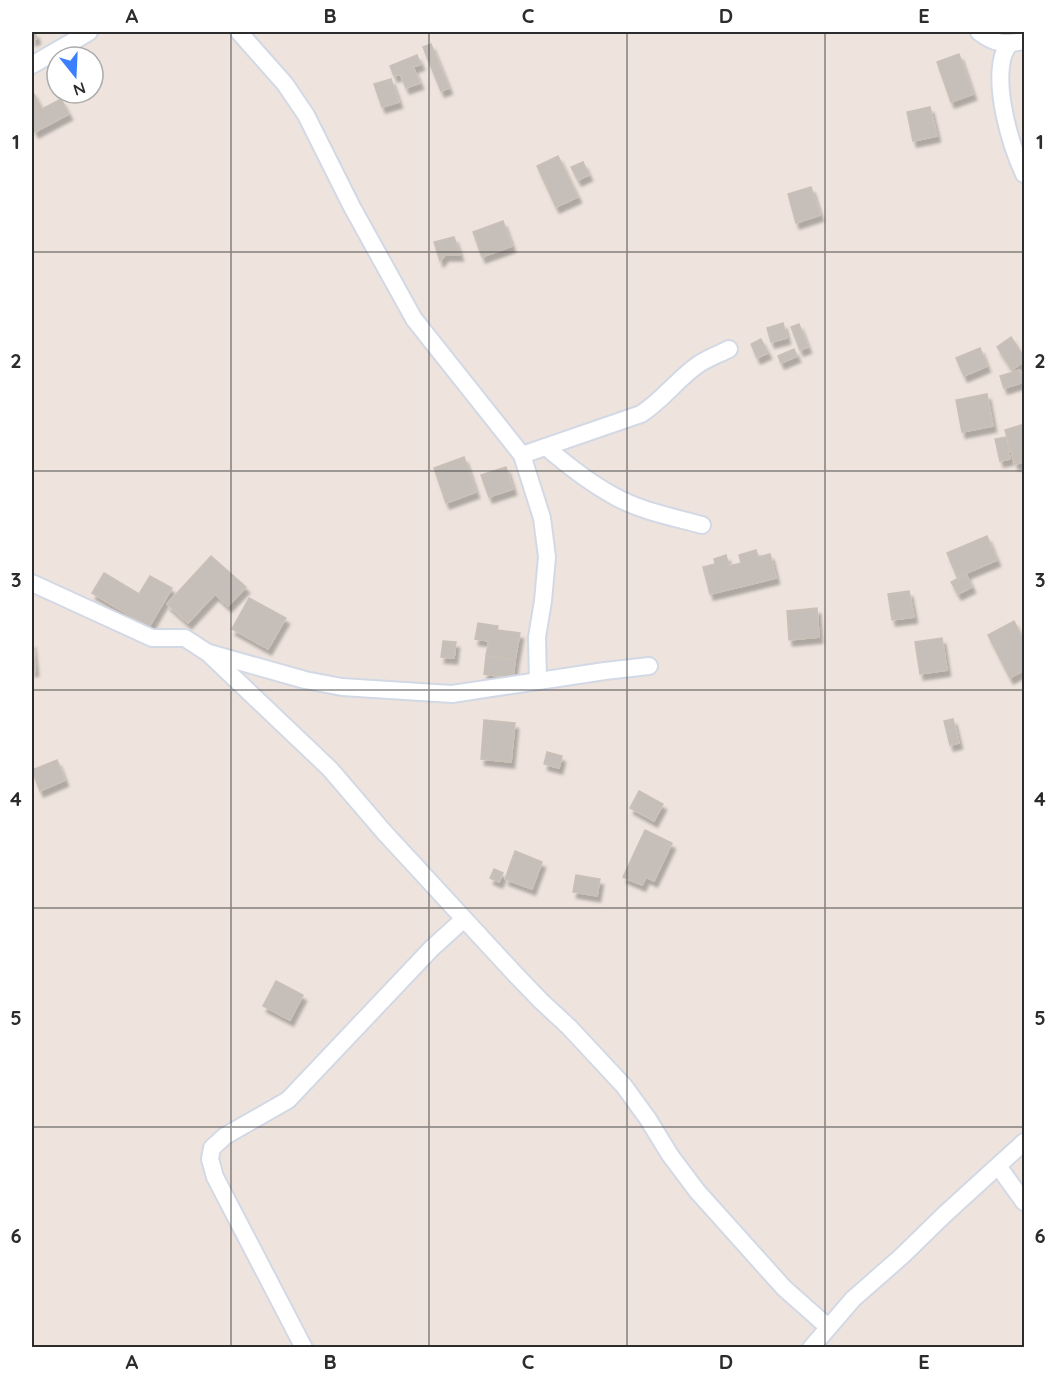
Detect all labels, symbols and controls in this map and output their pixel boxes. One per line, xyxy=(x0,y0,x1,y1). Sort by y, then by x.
text: A xyxy=(126,3,139,28)
text: B xyxy=(323,3,337,28)
text: C xyxy=(522,3,535,28)
text: D xyxy=(719,3,733,28)
text: E xyxy=(918,3,930,28)
north arrow xyxy=(45,45,105,105)
text: N xyxy=(71,78,88,101)
text: 1 xyxy=(12,129,20,154)
text: 1 xyxy=(1036,129,1044,154)
text: 2 xyxy=(10,348,22,373)
text: 2 xyxy=(1034,348,1046,373)
text: 3 xyxy=(11,567,21,592)
text: 3 xyxy=(1035,567,1045,592)
text: 4 xyxy=(10,786,22,811)
text: 4 xyxy=(1034,786,1046,811)
text: 5 xyxy=(10,1005,22,1030)
text: 5 xyxy=(1034,1005,1046,1030)
text: 6 xyxy=(10,1223,22,1248)
text: 6 xyxy=(1034,1223,1046,1248)
text: A xyxy=(126,1349,139,1374)
text: B xyxy=(323,1349,337,1374)
text: C xyxy=(522,1349,535,1374)
text: D xyxy=(719,1349,733,1374)
text: E xyxy=(918,1349,930,1374)

